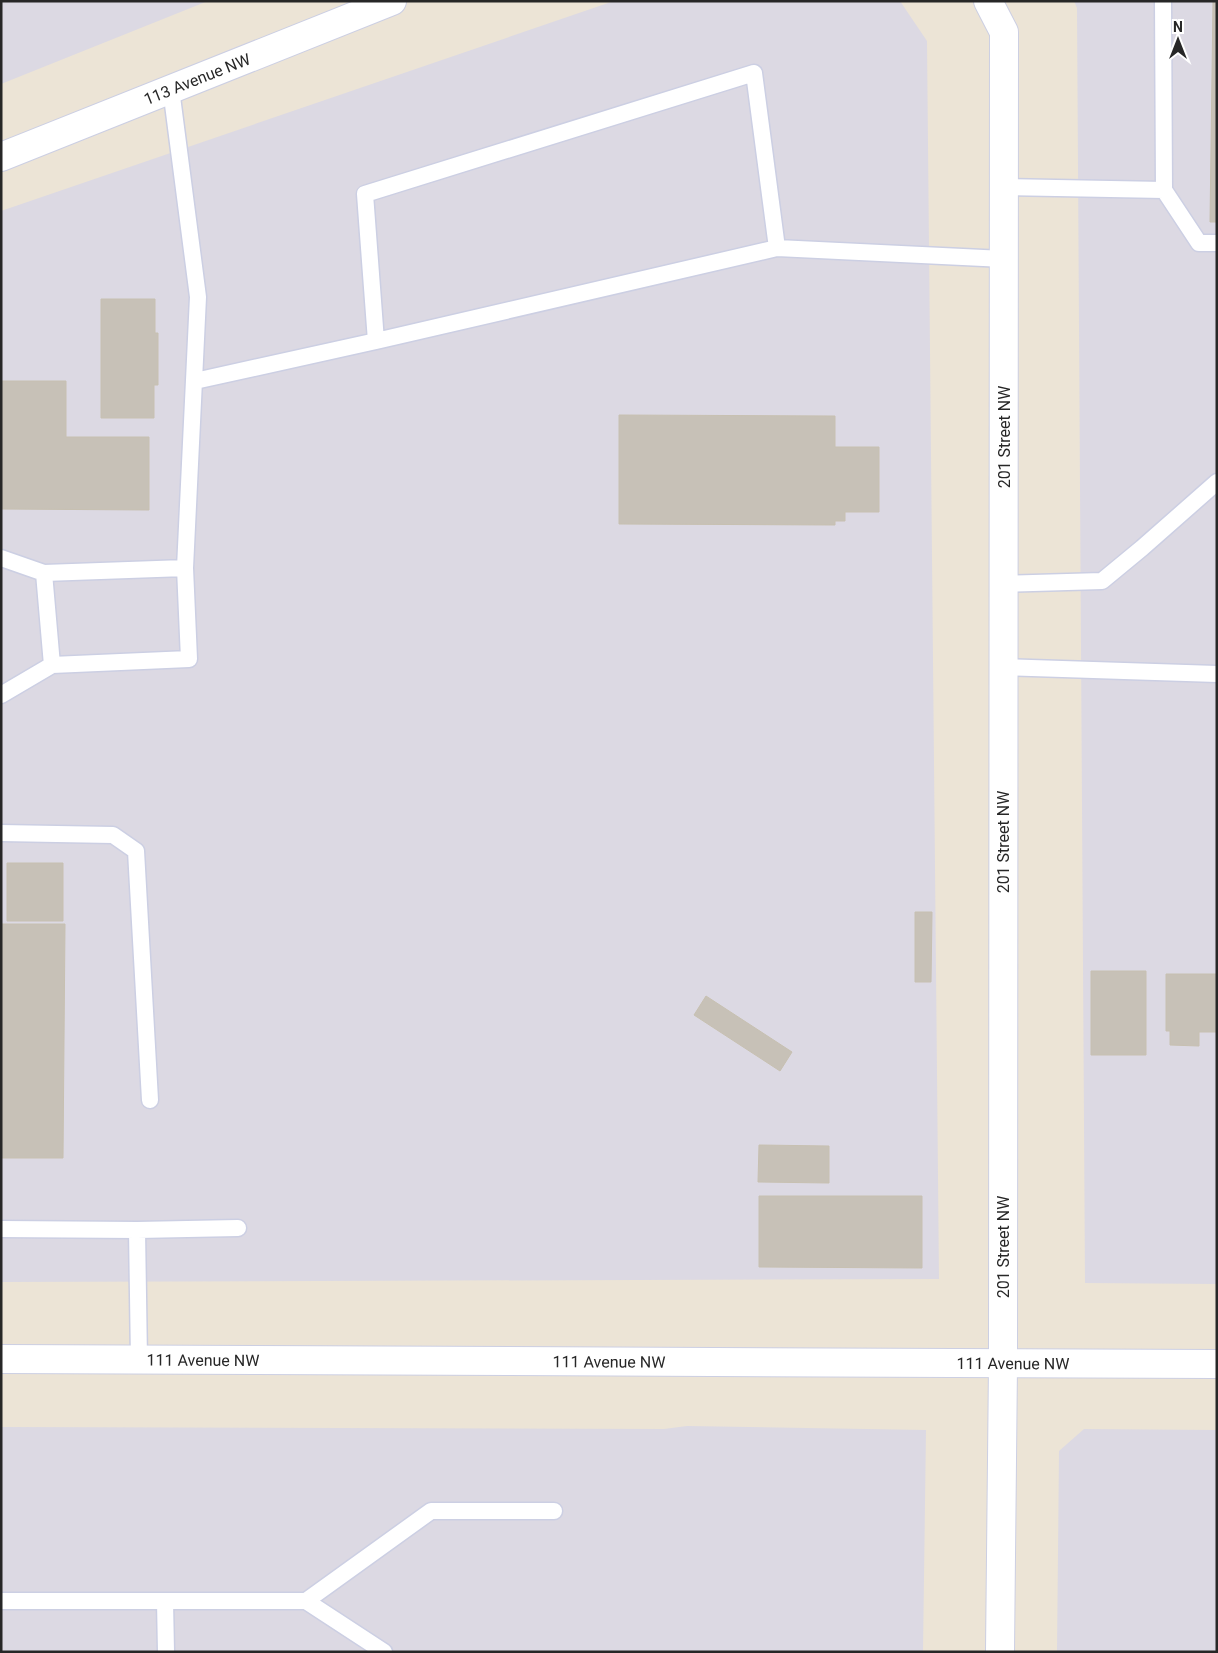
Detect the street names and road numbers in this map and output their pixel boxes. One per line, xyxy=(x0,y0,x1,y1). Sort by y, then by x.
street label: 113 Avenue NW xyxy=(141,50,253,109)
street label: 201 Street NW xyxy=(995,386,1014,488)
street label: 201 Street NW xyxy=(994,791,1013,893)
street label: 201 Street NW xyxy=(994,1196,1013,1298)
street label: 111 Avenue NW xyxy=(147,1351,259,1370)
street label: 111 Avenue NW xyxy=(553,1352,665,1372)
street label: 111 Avenue NW xyxy=(956,1354,1069,1373)

